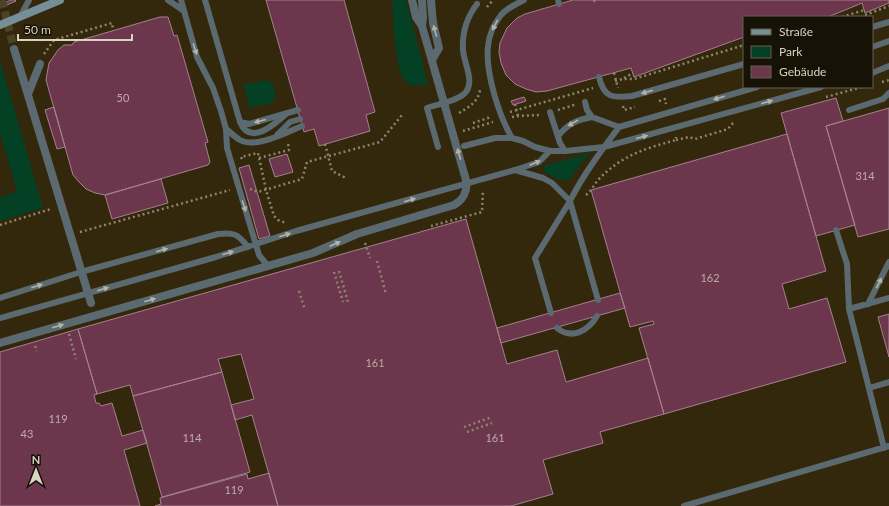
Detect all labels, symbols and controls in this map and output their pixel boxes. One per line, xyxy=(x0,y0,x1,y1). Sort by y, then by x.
scale bar xyxy=(18,16,132,42)
legend xyxy=(743,16,873,88)
one-way arrow xyxy=(492,19,499,31)
text: 50 m xyxy=(24,22,51,37)
text: Straße xyxy=(779,24,813,39)
one-way arrow xyxy=(432,25,438,37)
one-way arrow xyxy=(192,43,198,55)
text: Park xyxy=(779,44,803,59)
text: Gebäude xyxy=(779,64,826,79)
one-way arrow xyxy=(641,89,653,95)
house number: 50 xyxy=(117,91,130,104)
one-way arrow xyxy=(713,95,725,101)
one-way arrow xyxy=(761,99,773,105)
one-way arrow xyxy=(254,118,266,124)
one-way arrow xyxy=(568,119,578,127)
one-way arrow xyxy=(636,134,648,140)
one-way arrow xyxy=(456,148,462,160)
one-way arrow xyxy=(529,160,541,166)
house number: 314 xyxy=(855,169,875,182)
one-way arrow xyxy=(404,197,416,203)
one-way arrow xyxy=(241,200,247,212)
one-way arrow xyxy=(279,232,291,238)
one-way arrow xyxy=(330,241,341,247)
one-way arrow xyxy=(156,247,168,253)
one-way arrow xyxy=(222,250,234,256)
house number: 162 xyxy=(700,271,720,284)
one-way arrow xyxy=(876,277,882,289)
one-way arrow xyxy=(31,283,43,289)
one-way arrow xyxy=(97,286,109,292)
one-way arrow xyxy=(144,297,156,303)
one-way arrow xyxy=(52,323,64,329)
house number: 161 xyxy=(365,356,385,369)
house number: 119 xyxy=(48,412,68,425)
house number: 43 xyxy=(21,427,33,440)
house number: 114 xyxy=(182,431,202,444)
house number: 161 xyxy=(485,431,505,444)
north arrow xyxy=(16,450,56,490)
text: N xyxy=(32,453,40,466)
house number: 119 xyxy=(224,483,244,496)

